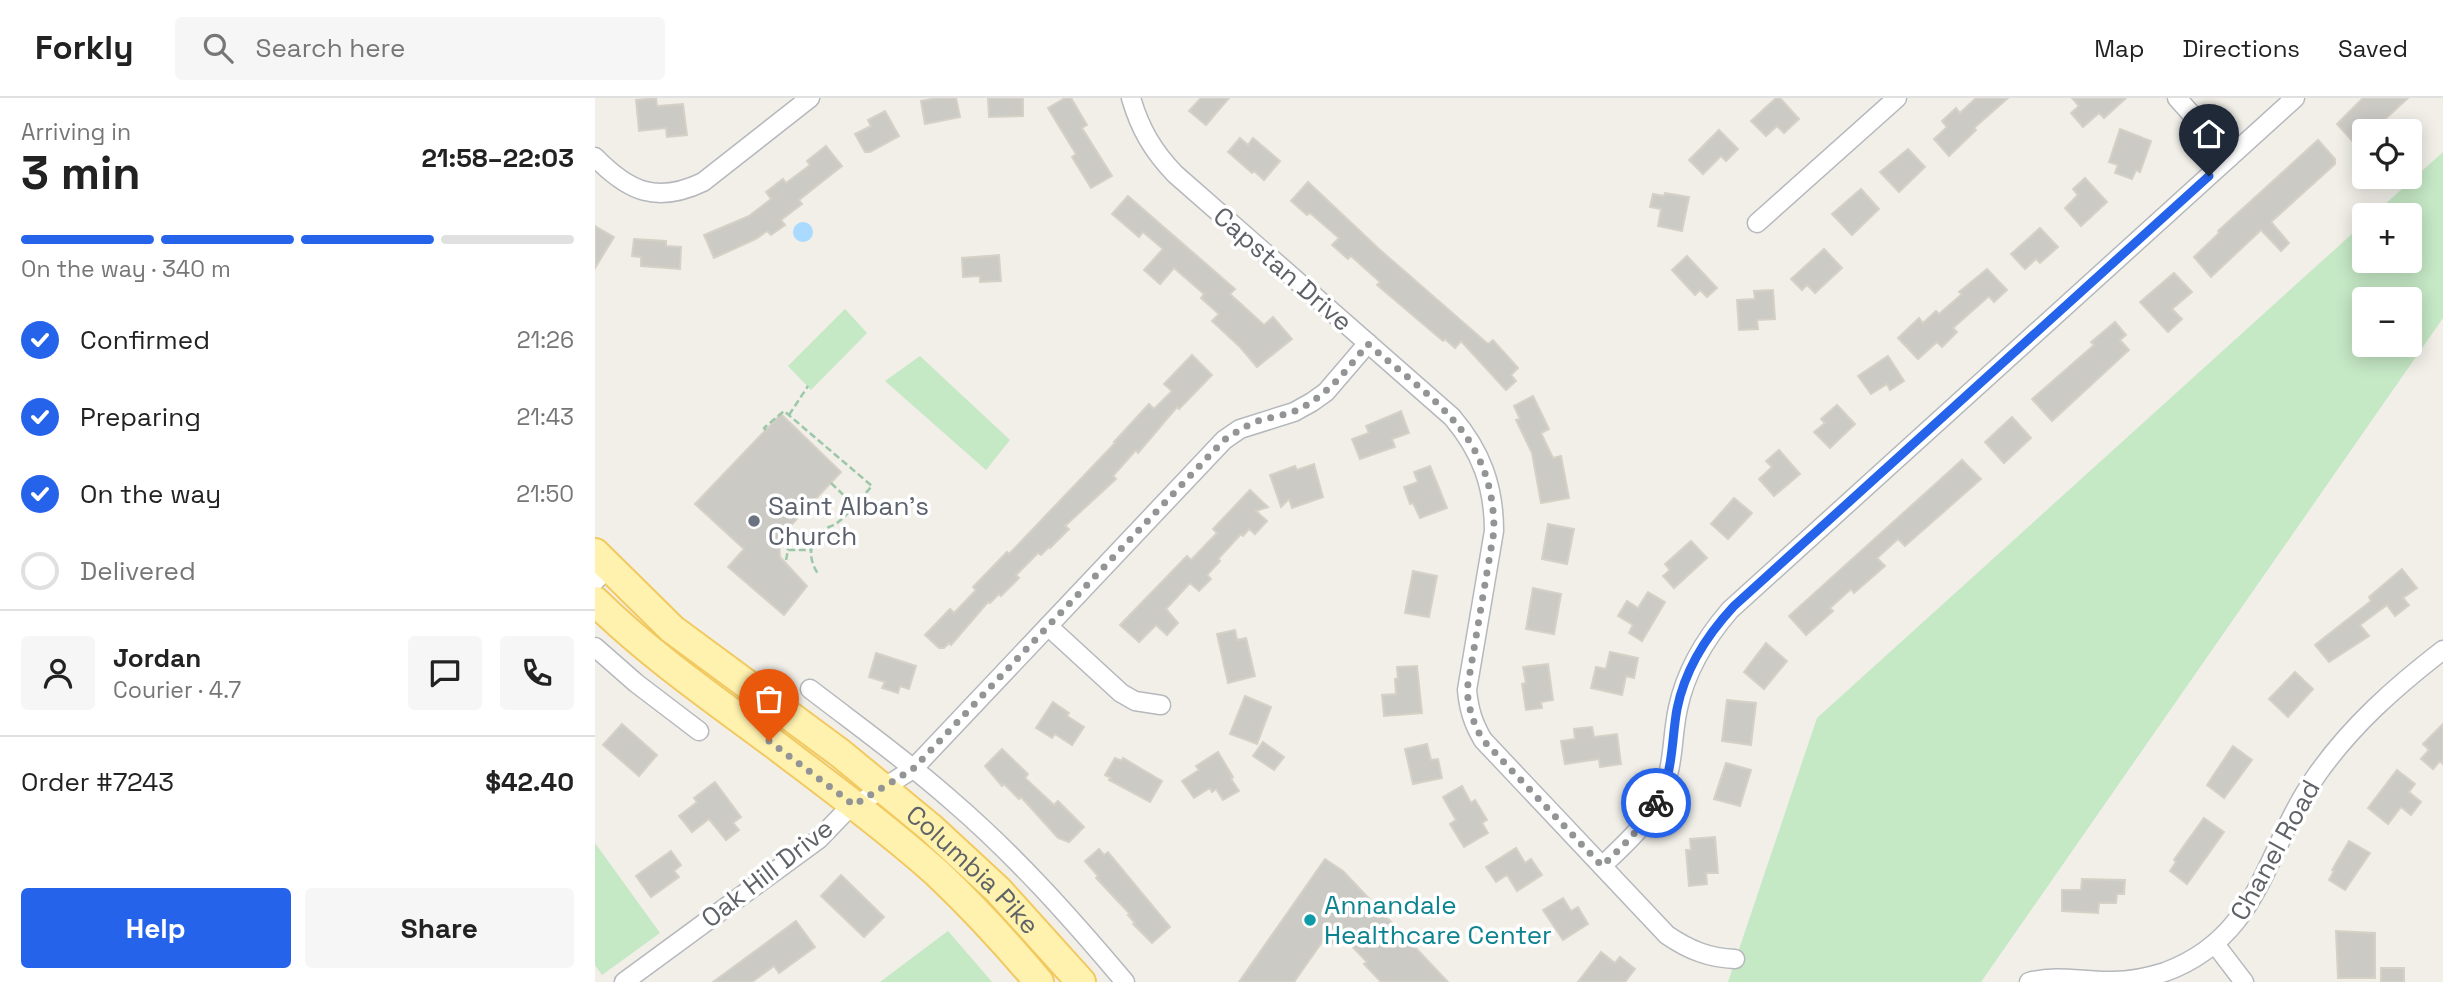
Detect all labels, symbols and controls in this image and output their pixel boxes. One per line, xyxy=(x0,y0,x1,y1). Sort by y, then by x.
search box xyxy=(175,17,665,80)
text: Forkly xyxy=(35,27,133,69)
icon: search xyxy=(199,29,237,67)
text: Search here xyxy=(255,31,405,65)
text: Map xyxy=(2094,33,2144,64)
text: Directions xyxy=(2182,33,2300,64)
text: Saved xyxy=(2338,33,2408,64)
pin xyxy=(2179,104,2239,176)
icon: home xyxy=(2190,115,2228,153)
text: Arriving in xyxy=(21,117,131,147)
map controls xyxy=(2352,119,2422,357)
button: locate xyxy=(2352,119,2422,189)
text: 21:58–22:03 xyxy=(421,141,574,175)
text: 3 min xyxy=(21,144,141,202)
street label: Capstan Drive xyxy=(1206,199,1360,339)
button: + xyxy=(2352,203,2422,273)
text: On the way · 340 m xyxy=(21,254,231,284)
button: − xyxy=(2352,287,2422,357)
icon: check xyxy=(21,321,59,359)
text: Confirmed xyxy=(80,323,210,357)
text: 21:26 xyxy=(517,325,574,355)
icon: check xyxy=(21,398,59,436)
text: Preparing xyxy=(80,400,201,434)
text: 21:43 xyxy=(516,402,574,432)
icon: check xyxy=(21,475,59,513)
text: On the way xyxy=(80,477,221,511)
text: 21:50 xyxy=(516,479,574,509)
place label: Saint Alban's Church xyxy=(768,489,929,553)
marker: Saint Alban's Church xyxy=(746,513,762,529)
text: Delivered xyxy=(80,554,196,588)
button: person xyxy=(21,636,95,710)
button: chat xyxy=(408,636,482,710)
button: phone xyxy=(500,636,574,710)
text: Jordan xyxy=(113,641,201,675)
pin xyxy=(739,669,799,741)
text: Courier · 4.7 xyxy=(113,675,241,705)
icon: bag xyxy=(750,680,788,718)
text: Order #7243 xyxy=(21,765,174,799)
text: $42.40 xyxy=(485,765,574,799)
courier xyxy=(1621,768,1691,838)
street label: Chanel Road xyxy=(2222,774,2328,926)
icon: bike xyxy=(1637,784,1675,822)
street label: Columbia Pike xyxy=(899,797,1047,942)
street label: Oak Hill Drive xyxy=(694,811,840,935)
button: Help xyxy=(21,888,291,968)
button: Share xyxy=(305,888,574,968)
place label: Annandale Healthcare Center xyxy=(1324,888,1552,952)
marker: Annandale Healthcare Center xyxy=(1302,912,1318,928)

